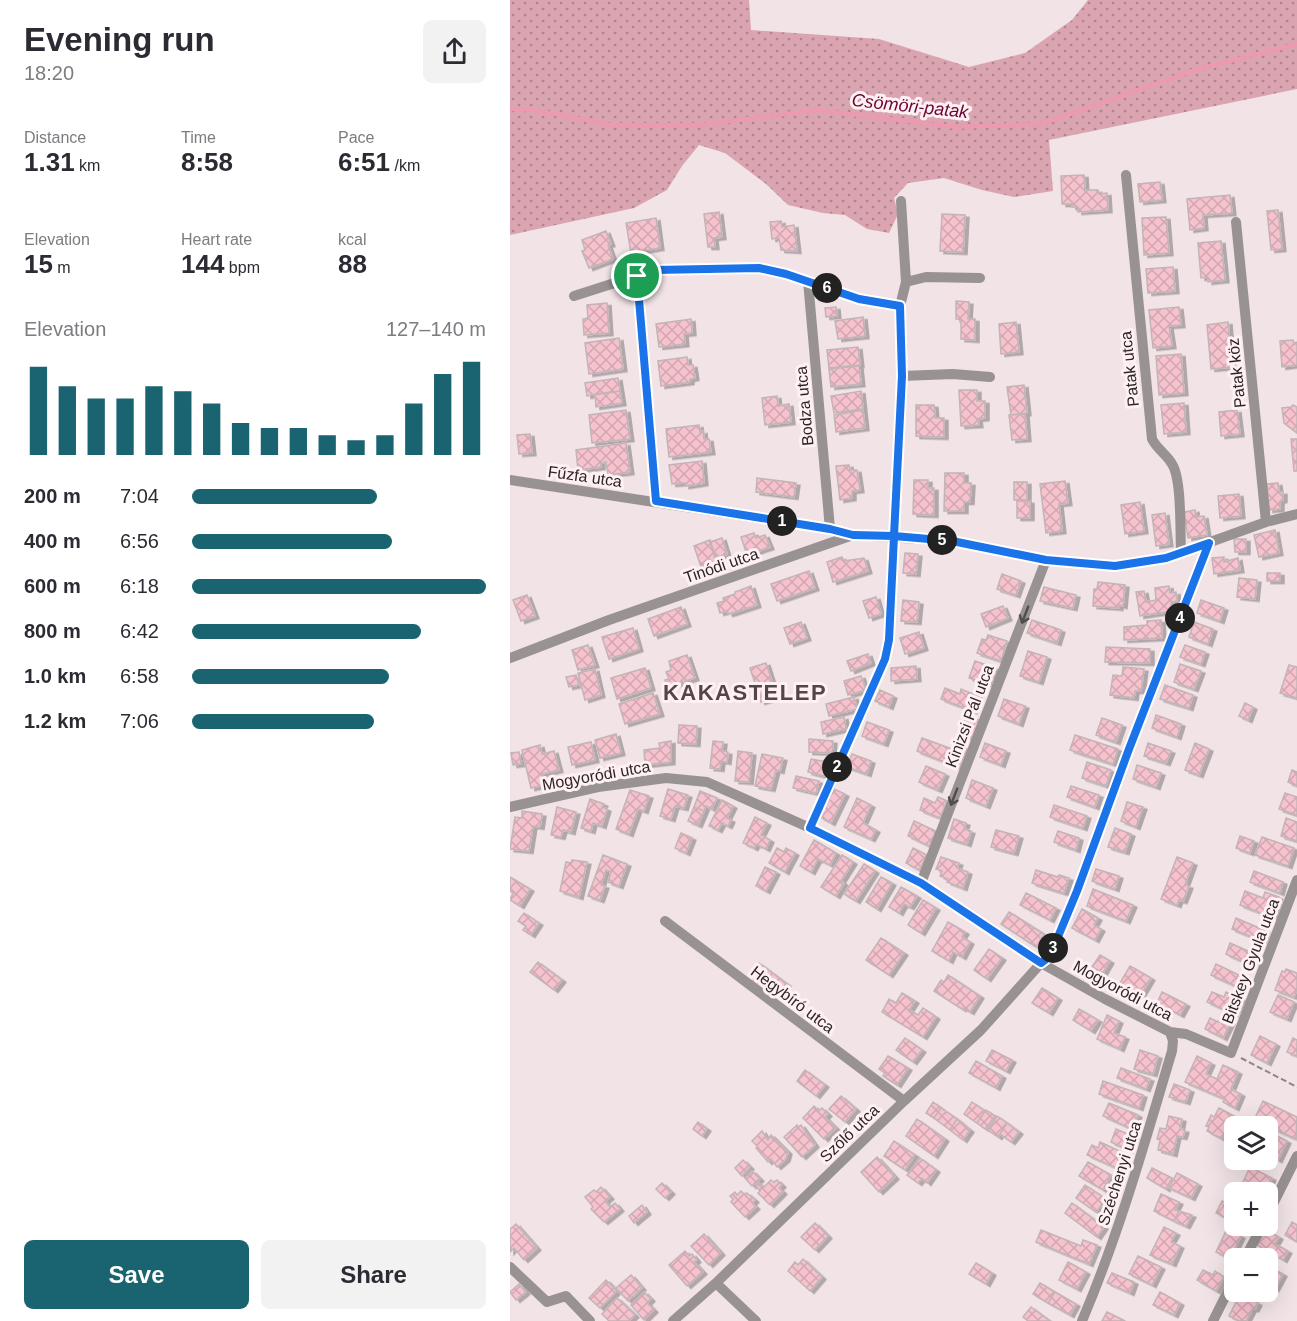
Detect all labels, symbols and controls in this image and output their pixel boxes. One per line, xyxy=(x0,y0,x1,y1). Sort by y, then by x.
button: share xyxy=(423,20,486,83)
text: Evening run xyxy=(24,21,215,58)
text: 18:20 xyxy=(24,62,74,84)
water label: Csömöri-patak xyxy=(851,90,970,122)
text: Distance xyxy=(24,129,86,146)
text: Time xyxy=(181,129,216,146)
text: Pace xyxy=(338,129,374,146)
text: 1.31 xyxy=(24,147,75,177)
text: 8:58 xyxy=(181,147,233,177)
text: 6:51 xyxy=(338,147,390,177)
text: km xyxy=(75,157,100,174)
text: /km xyxy=(390,157,420,174)
text: Elevation xyxy=(24,231,90,248)
text: Heart rate xyxy=(181,231,252,248)
text: kcal xyxy=(338,231,366,248)
text: 15 xyxy=(24,249,53,279)
text: 144 xyxy=(181,249,224,279)
text: 88 xyxy=(338,249,367,279)
pin xyxy=(611,250,662,301)
text: m xyxy=(53,259,71,276)
text: bpm xyxy=(224,259,260,276)
icon: arrive xyxy=(620,259,653,292)
pin: 6 xyxy=(812,273,842,303)
text: 6 xyxy=(823,279,831,296)
text: Elevation xyxy=(24,318,106,340)
text: 127–140 m xyxy=(386,318,486,340)
street label: Patak utca xyxy=(1117,330,1142,407)
street label: Patak köz xyxy=(1224,337,1249,409)
street label: Bodza utca xyxy=(793,365,816,447)
street label: Fűzfa utca xyxy=(547,463,623,490)
text: 200 m xyxy=(24,485,81,507)
text: 7:04 xyxy=(120,485,159,507)
pin: 1 xyxy=(767,506,797,536)
text: 1 xyxy=(778,512,786,529)
pin: 5 xyxy=(927,525,957,555)
text: 400 m xyxy=(24,530,81,552)
text: 6:56 xyxy=(120,530,159,552)
text: 5 xyxy=(938,531,946,548)
street label: Tinódi utca xyxy=(682,545,761,586)
text: 600 m xyxy=(24,575,81,597)
text: 6:18 xyxy=(120,575,159,597)
pin: 4 xyxy=(1165,603,1195,633)
one-way arrow xyxy=(1019,605,1030,624)
text: 4 xyxy=(1176,609,1184,626)
text: 800 m xyxy=(24,620,81,642)
text: 6:42 xyxy=(120,620,159,642)
street label: Kinizsi Pál utca xyxy=(942,662,997,770)
text: 1.0 km xyxy=(24,665,86,687)
text: 6:58 xyxy=(120,665,159,687)
district label: KAKASTELEP xyxy=(663,680,827,705)
text: 1.2 km xyxy=(24,710,86,732)
text: 7:06 xyxy=(120,710,159,732)
pin: 2 xyxy=(822,752,852,782)
street label: Mogyoródi utca xyxy=(541,758,652,793)
text: 2 xyxy=(833,758,841,775)
one-way arrow xyxy=(948,787,959,805)
street label: Bitskey Gyula utca xyxy=(1219,896,1282,1026)
pin: 3 xyxy=(1038,933,1068,963)
text: 3 xyxy=(1049,939,1057,956)
street label: Mogyoródi utca xyxy=(1070,957,1175,1024)
street label: Hegybíró utca xyxy=(748,963,838,1036)
street label: Szőlő utca xyxy=(817,1101,882,1165)
map controls xyxy=(1224,1116,1278,1302)
button: layers xyxy=(1224,1116,1278,1170)
street label: Széchenyi utca xyxy=(1095,1119,1144,1227)
button: + xyxy=(1224,1182,1278,1236)
button: Save xyxy=(24,1240,249,1309)
button: Share xyxy=(261,1240,486,1309)
button: − xyxy=(1224,1248,1278,1302)

